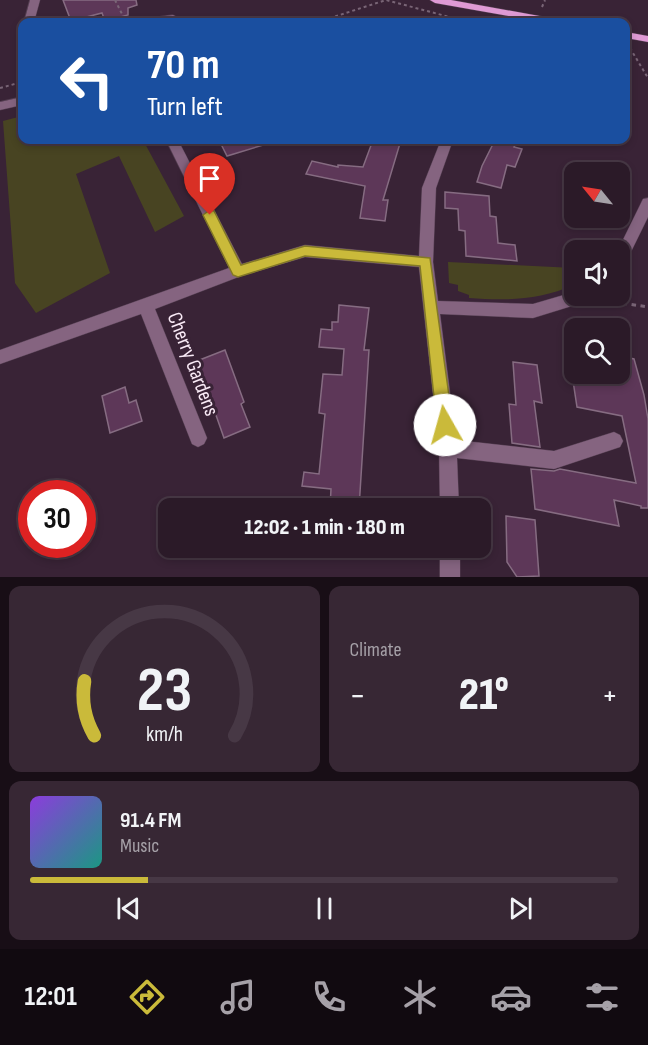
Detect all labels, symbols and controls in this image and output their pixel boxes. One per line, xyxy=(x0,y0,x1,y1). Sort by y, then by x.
text: 70 m xyxy=(147,40,220,91)
icon: left xyxy=(48,42,126,120)
text: Turn left xyxy=(147,91,223,123)
pin xyxy=(184,153,235,215)
icon: arrive xyxy=(193,162,226,195)
north arrow xyxy=(564,162,630,228)
map controls xyxy=(564,162,630,384)
button: sound xyxy=(564,240,630,306)
street label: Cherry Gardens xyxy=(162,309,224,419)
button: search xyxy=(564,318,630,384)
position arrow xyxy=(413,393,477,457)
speed limit sign: 30 xyxy=(18,480,96,558)
text: 12:02 · 1 min · 180 m xyxy=(244,514,405,541)
text: Climate xyxy=(350,638,402,662)
text: 23 xyxy=(137,654,192,729)
text: 21° xyxy=(459,668,509,723)
text: − xyxy=(350,676,366,716)
text: + xyxy=(602,676,618,716)
text: km/h xyxy=(146,722,183,747)
text: 91.4 FM xyxy=(120,807,181,834)
text: Music xyxy=(120,834,159,858)
icon: previous xyxy=(112,892,145,925)
icon: pause xyxy=(308,892,341,925)
icon: next xyxy=(504,892,537,925)
icon: directions xyxy=(126,976,168,1018)
icon: music xyxy=(217,976,259,1018)
icon: phone xyxy=(308,976,350,1018)
icon: climate xyxy=(399,976,441,1018)
icon: car xyxy=(490,976,532,1018)
icon: filters xyxy=(581,976,623,1018)
text: 12:01 xyxy=(25,981,77,1013)

